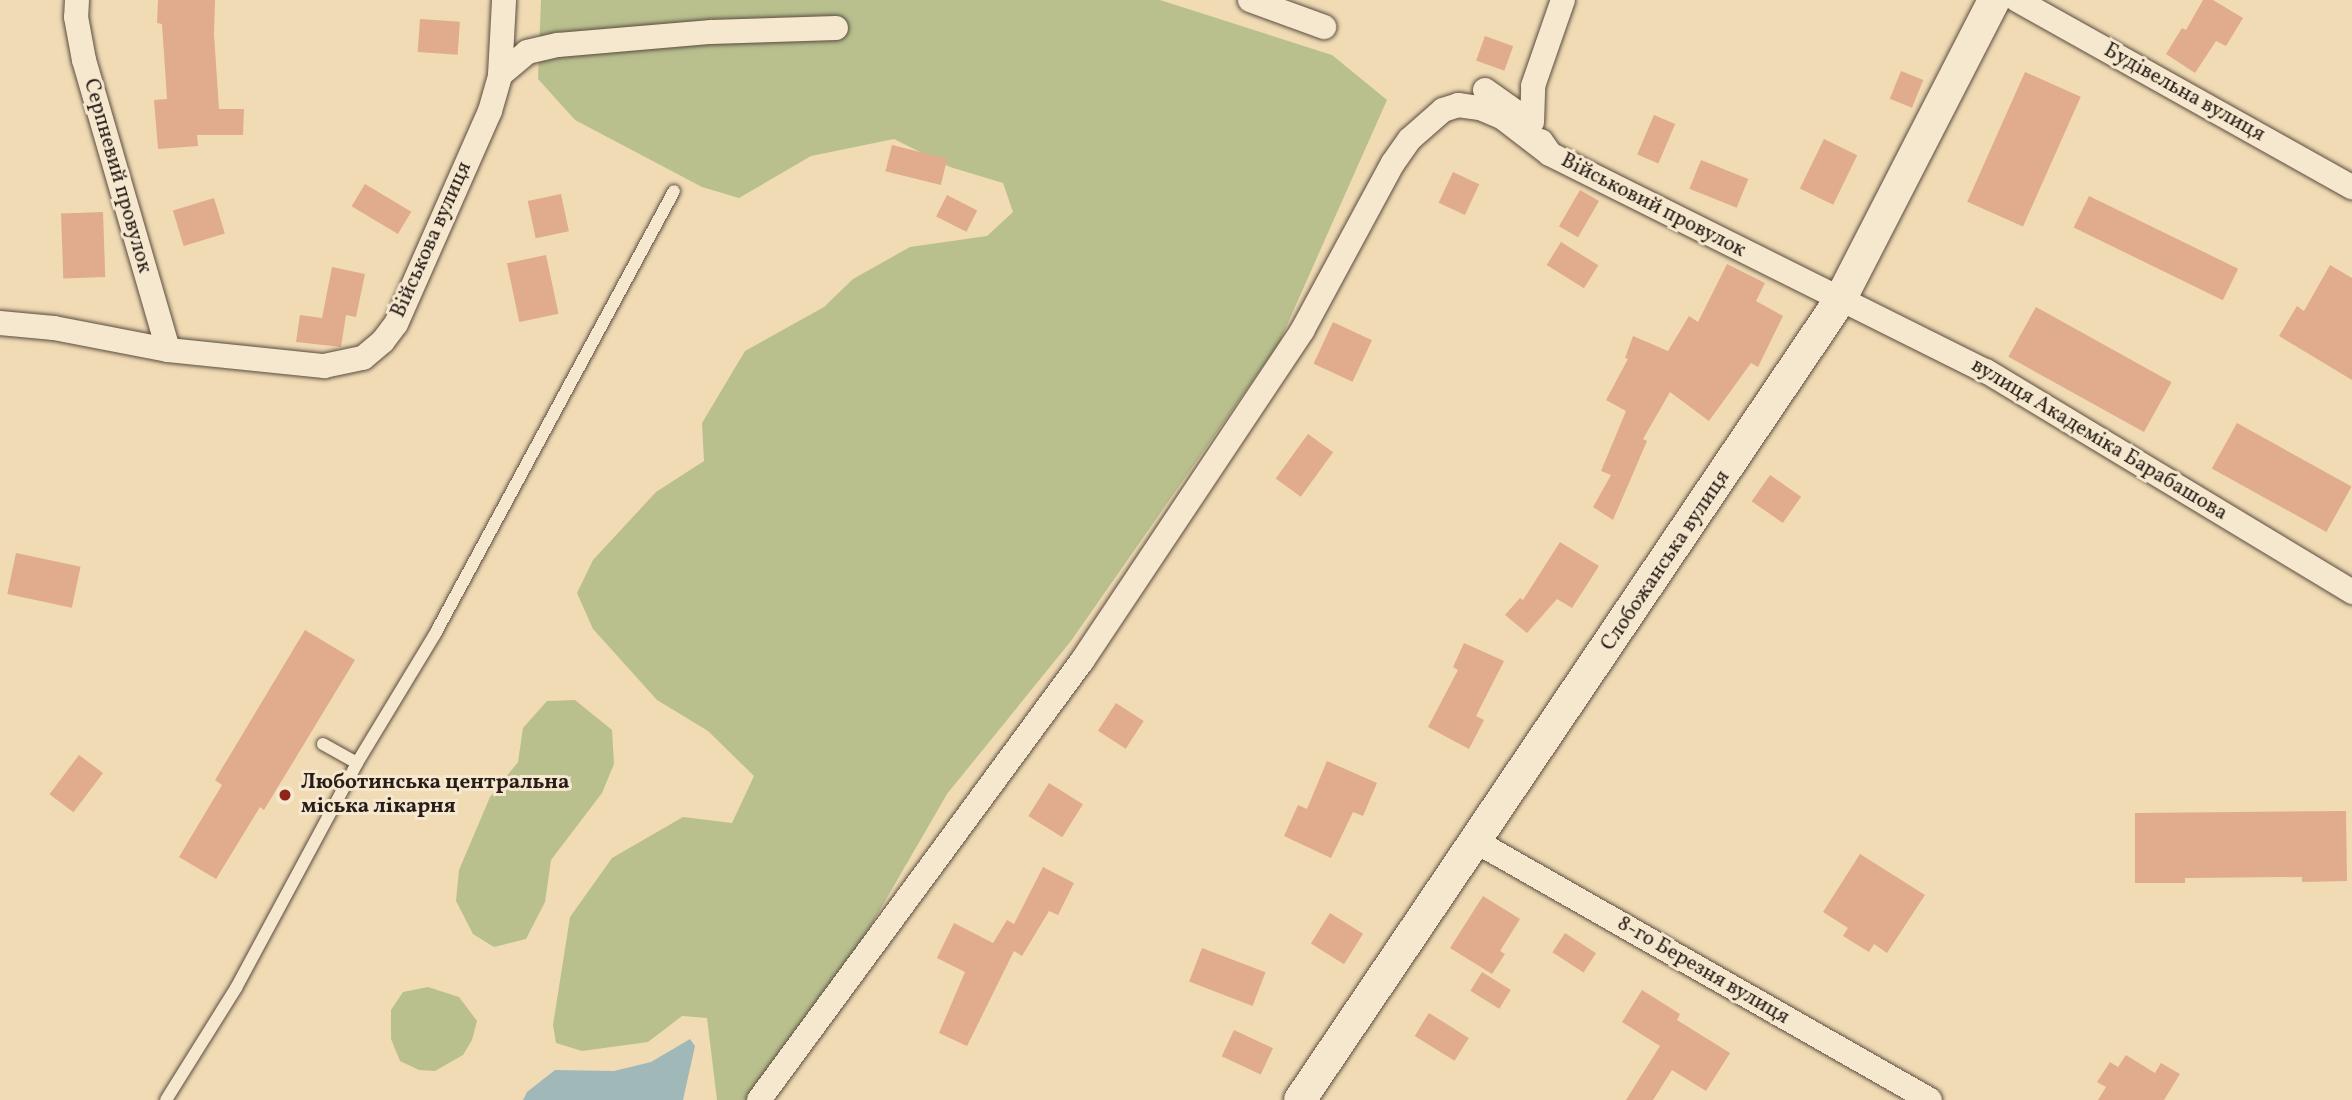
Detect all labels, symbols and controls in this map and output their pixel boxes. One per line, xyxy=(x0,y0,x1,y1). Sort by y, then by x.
street label: Будівельна вулиця xyxy=(2099,38,2269,148)
street label: Серпневий провулок xyxy=(77,76,157,276)
street label: Військовий провулок xyxy=(1556,148,1750,264)
street label: Військова вулиця xyxy=(386,158,478,322)
street label: вулиця Академіка Барабашова xyxy=(1966,353,2232,527)
street label: Слобожанська вулиця xyxy=(1596,466,1736,656)
place label: Люботинська центральна міська лікарня xyxy=(301,770,569,820)
marker: Люботинська центральна міська лікарня xyxy=(275,785,295,805)
street label: 8-го Березня вулиця xyxy=(1612,911,1794,1031)

